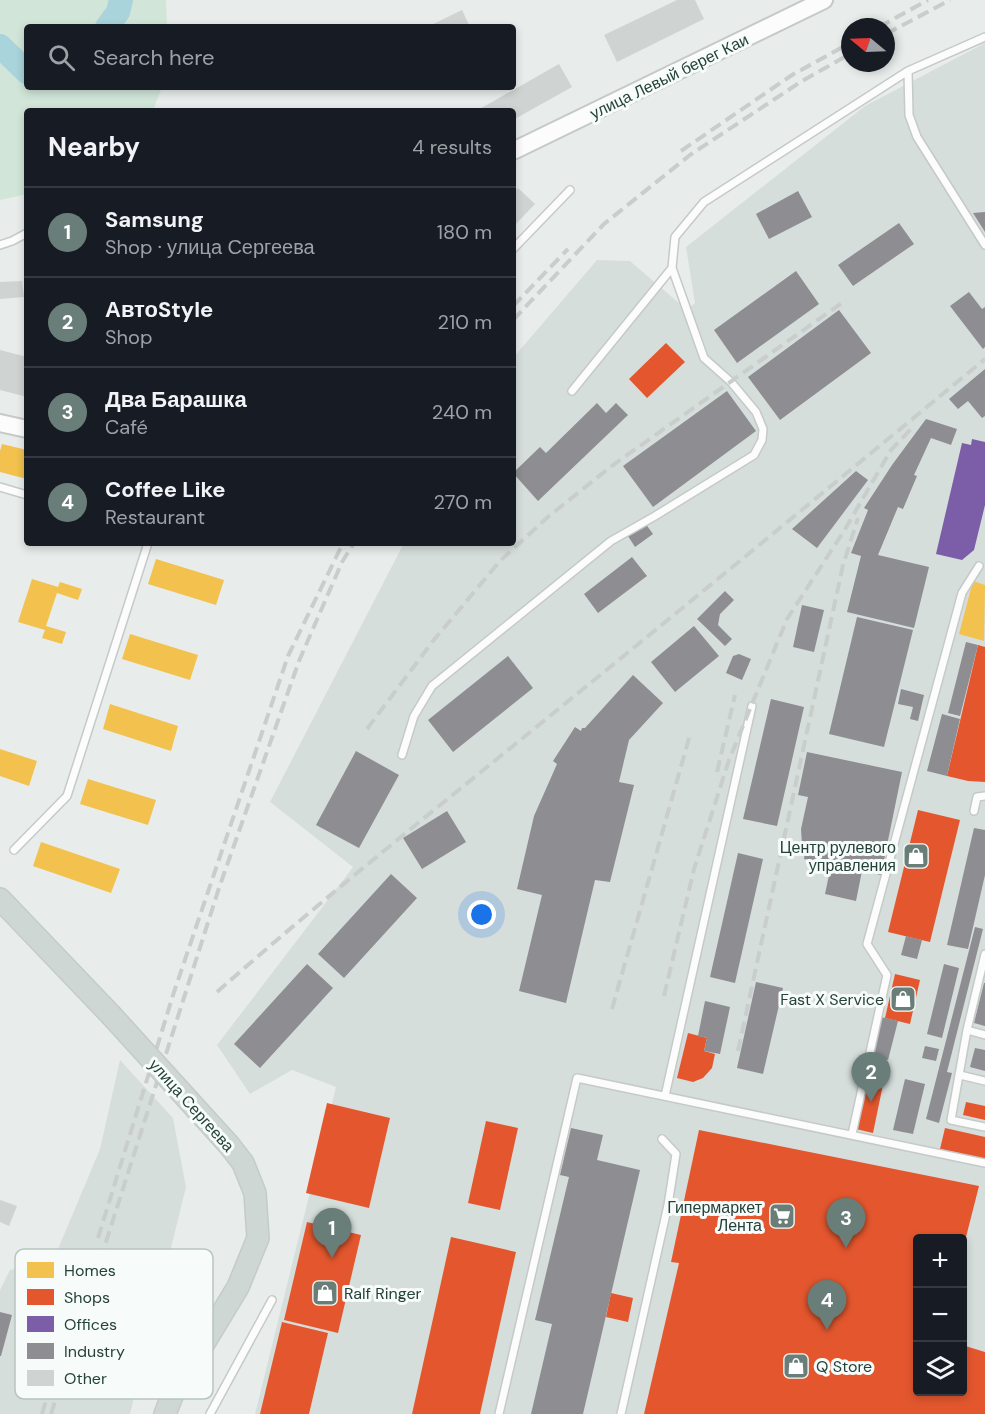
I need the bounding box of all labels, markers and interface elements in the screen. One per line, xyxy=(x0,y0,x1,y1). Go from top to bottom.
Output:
north arrow xyxy=(841,18,895,72)
search box xyxy=(24,24,516,90)
street label: улица Левый берег Каи xyxy=(587,29,752,124)
icon: search xyxy=(45,41,78,74)
text: Search here xyxy=(93,43,214,72)
text: Nearby xyxy=(48,130,140,164)
text: 4 results xyxy=(412,134,492,160)
text: Samsung xyxy=(105,205,204,234)
text: 1 xyxy=(64,219,71,245)
text: 180 m xyxy=(437,219,492,245)
text: Shop · улица Сергеева xyxy=(105,234,315,260)
text: АвтоStyle xyxy=(105,295,213,324)
text: 2 xyxy=(62,309,73,335)
text: 210 m xyxy=(437,309,492,335)
text: Shop xyxy=(105,324,152,350)
text: Два Барашка xyxy=(105,385,247,414)
text: 3 xyxy=(61,399,74,425)
text: 240 m xyxy=(432,399,492,425)
text: Café xyxy=(105,414,148,440)
text: Coffee Like xyxy=(105,475,226,504)
text: 4 xyxy=(61,489,74,515)
text: 270 m xyxy=(434,489,492,515)
text: Restaurant xyxy=(105,504,205,530)
place label: Центр рулевого управления xyxy=(780,837,896,876)
shop icon: Центр рулевого управления xyxy=(901,841,931,871)
your location xyxy=(467,900,496,929)
shop icon: Fast X Service xyxy=(888,984,918,1014)
place label: Fast X Service xyxy=(780,989,884,1010)
pin: 2 xyxy=(852,1052,890,1102)
street label: улица Сергеева xyxy=(144,1054,239,1156)
place label: Гипермаркет Лента xyxy=(667,1197,763,1236)
pin: 3 xyxy=(826,1198,866,1248)
supermarket icon: Гипермаркет Лента xyxy=(767,1201,797,1231)
pin: 1 xyxy=(312,1208,352,1258)
map controls xyxy=(913,1234,967,1396)
button: + xyxy=(913,1234,967,1288)
legend xyxy=(15,1249,213,1399)
text: Homes xyxy=(64,1260,116,1281)
shop icon: Ralf Ringer xyxy=(310,1278,340,1308)
pin: 4 xyxy=(808,1280,846,1330)
place label: Ralf Ringer xyxy=(344,1283,421,1304)
text: Shops xyxy=(64,1287,110,1308)
button: − xyxy=(913,1288,967,1342)
text: Offices xyxy=(64,1314,117,1335)
text: Industry xyxy=(64,1341,125,1362)
button: layers xyxy=(913,1342,967,1396)
shop icon: Q Store xyxy=(781,1351,811,1381)
place label: Q Store xyxy=(816,1356,872,1377)
text: Other xyxy=(64,1368,107,1389)

